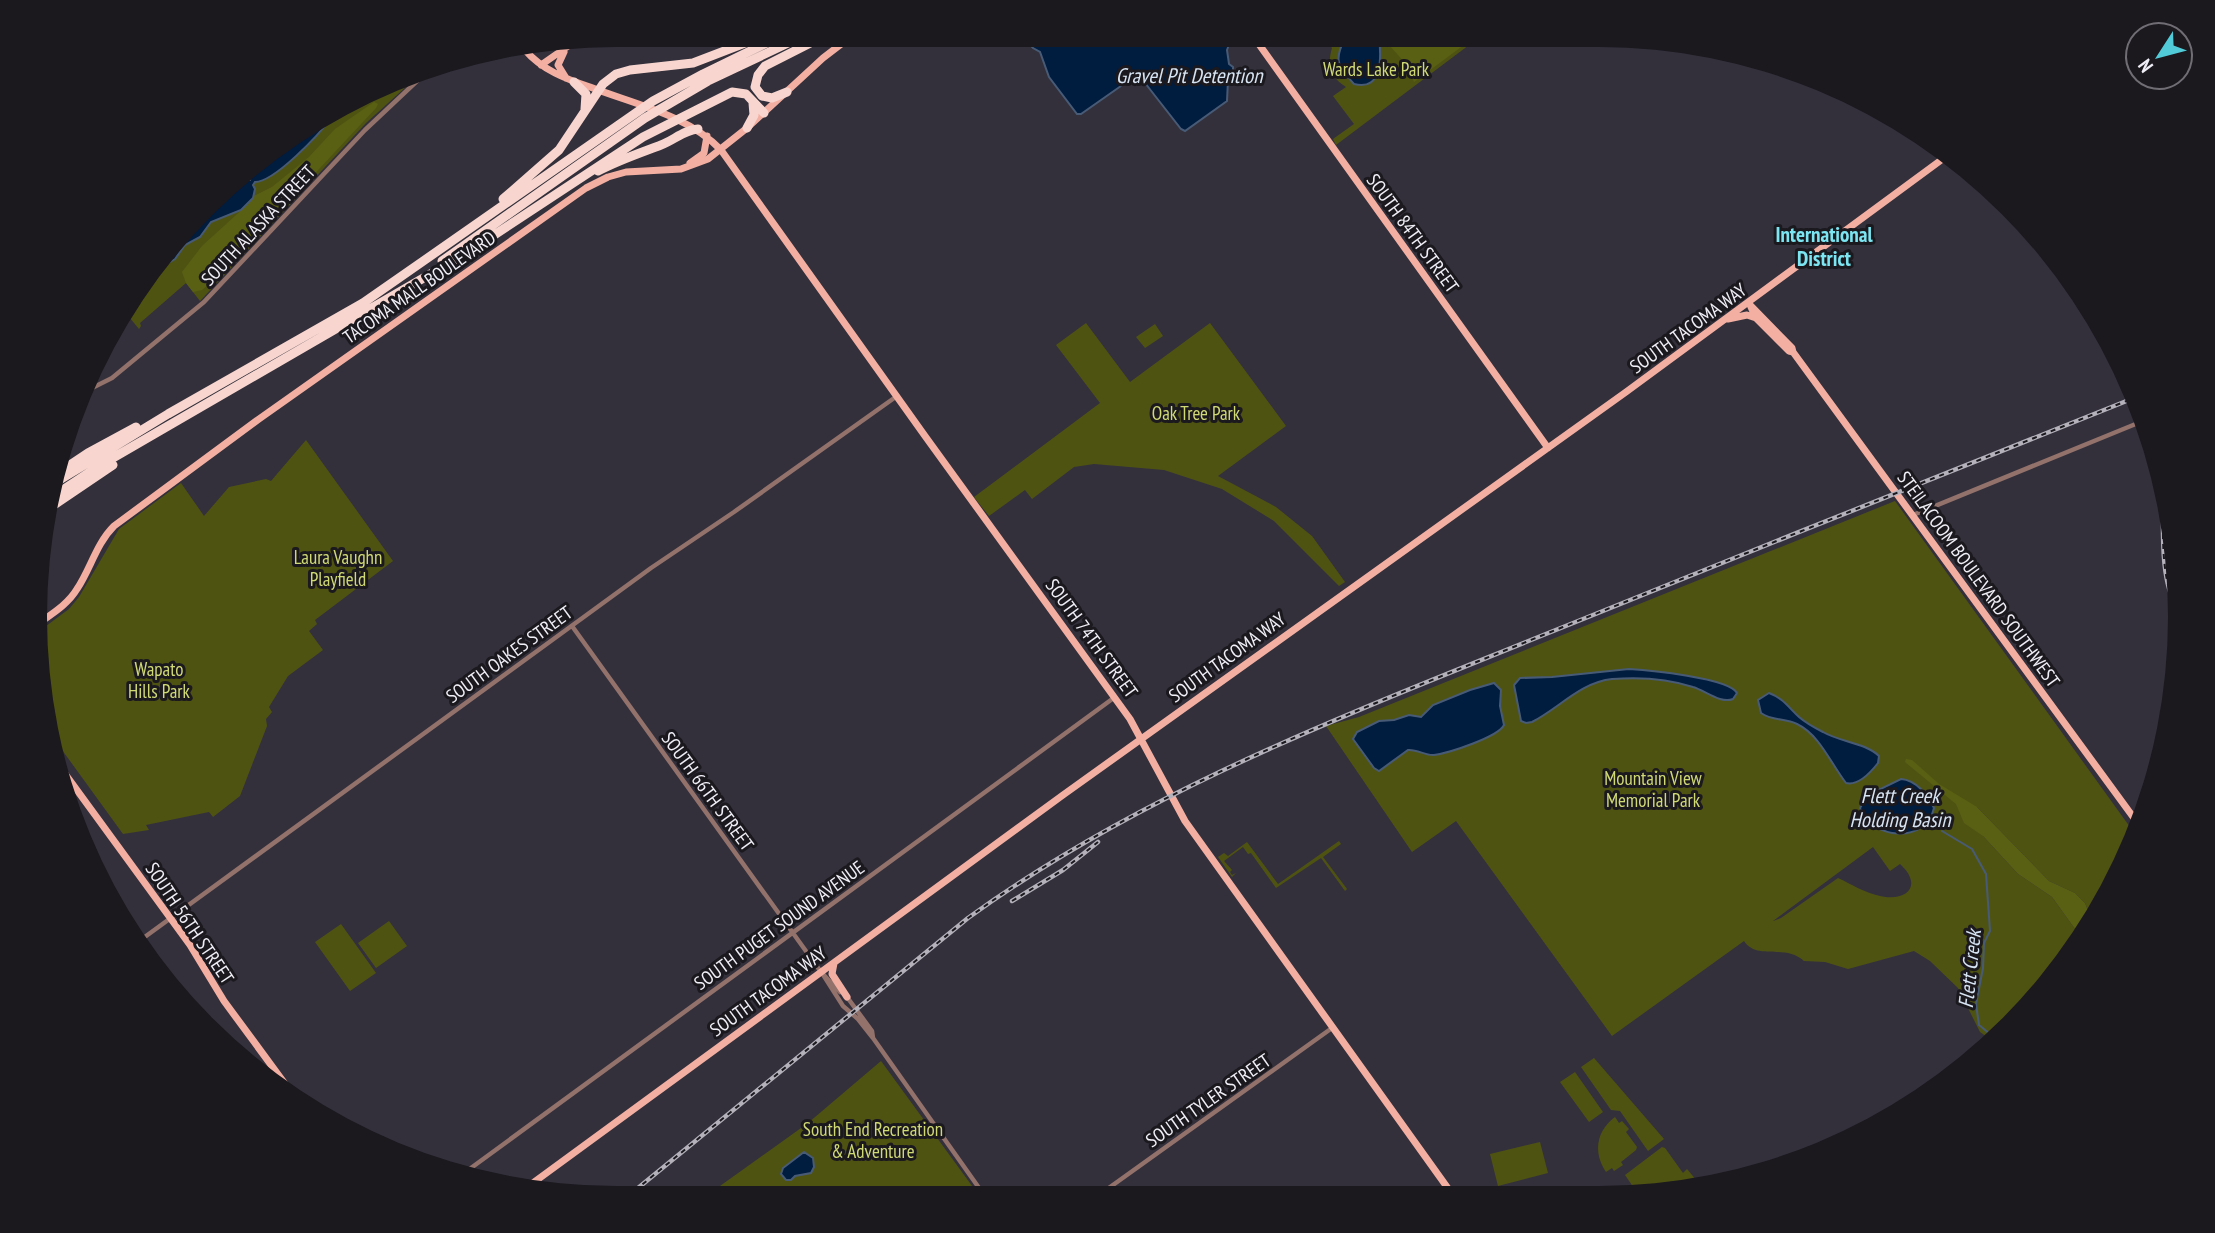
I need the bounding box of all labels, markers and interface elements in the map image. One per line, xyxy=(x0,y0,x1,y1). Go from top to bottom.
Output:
north arrow xyxy=(2124,21,2194,91)
text: N xyxy=(2133,55,2158,77)
park label: Wards Lake Park xyxy=(1323,57,1430,81)
water label: Gravel Pit Detention xyxy=(1116,62,1264,89)
street label: SOUTH ALASKA STREET xyxy=(196,159,321,290)
street label: SOUTH 84TH STREET xyxy=(1362,169,1465,298)
district label: International District xyxy=(1775,221,1873,272)
street label: TACOMA MALL BOULEVARD xyxy=(338,225,500,349)
street label: SOUTH TACOMA WAY xyxy=(1625,277,1751,378)
park label: Oak Tree Park xyxy=(1152,401,1241,425)
street label: STEILACOOM BOULEVARD SOUTHWEST xyxy=(1893,466,2066,692)
park label: Laura Vaughn Playfield xyxy=(294,545,382,591)
street label: SOUTH 74TH STREET xyxy=(1041,574,1144,703)
street label: SOUTH OAKES STREET xyxy=(441,600,577,708)
street label: SOUTH TACOMA WAY xyxy=(1164,606,1290,707)
park label: Wapato Hills Park xyxy=(128,657,191,703)
street label: SOUTH 66TH STREET xyxy=(657,727,760,856)
park label: Mountain View Memorial Park xyxy=(1604,766,1703,812)
water label: Flett Creek Holding Basin xyxy=(1850,782,1952,833)
street label: SOUTH PUGET SOUND AVENUE xyxy=(689,855,869,995)
street label: SOUTH 56TH STREET xyxy=(140,858,240,989)
water label: Flett Creek xyxy=(1952,926,1987,1009)
street label: SOUTH TACOMA WAY xyxy=(705,940,831,1041)
street label: SOUTH TYLER STREET xyxy=(1141,1048,1276,1152)
park label: South End Recreation & Adventure xyxy=(803,1117,943,1163)

